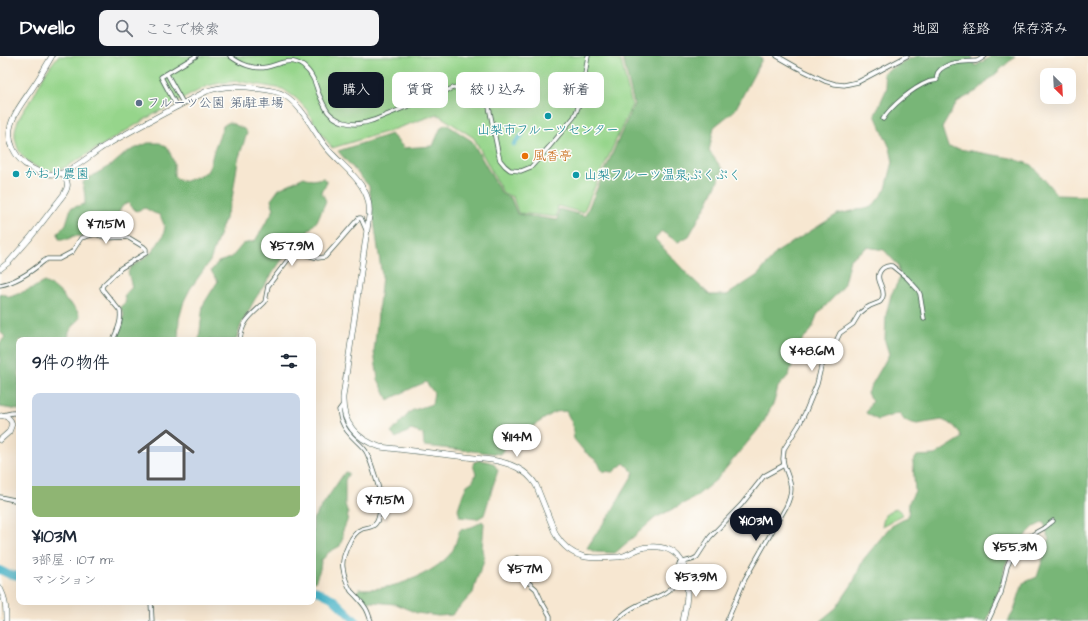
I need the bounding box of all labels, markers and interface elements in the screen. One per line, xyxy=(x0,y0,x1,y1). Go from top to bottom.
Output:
search box xyxy=(99,10,379,46)
text: Dwello xyxy=(20,15,75,42)
icon: search xyxy=(113,17,135,39)
text: ここで検索 xyxy=(145,19,220,40)
text: 地図 xyxy=(912,19,940,39)
text: 経路 xyxy=(962,19,990,39)
text: 保存済み xyxy=(1012,19,1068,39)
north arrow xyxy=(1040,68,1076,104)
map controls xyxy=(1040,68,1076,104)
chip: 購入 xyxy=(328,72,384,108)
chip: 賃貸 xyxy=(392,72,448,108)
chip: 絞り込み xyxy=(456,72,540,108)
chip: 新着 xyxy=(548,72,604,108)
place label: フルーツ公園 第1駐車場 xyxy=(147,94,284,112)
marker: フルーツ公園 第1駐車場 xyxy=(134,98,144,108)
marker: 山梨市フルーツセンター xyxy=(543,111,553,121)
place label: 山梨市フルーツセンター xyxy=(477,121,619,139)
place label: 風香亭 xyxy=(533,147,572,165)
marker: 風香亭 xyxy=(520,151,530,161)
place label: かおり農園 xyxy=(24,165,89,183)
place label: 山梨フルーツ温泉;ぷくぷく xyxy=(584,166,741,184)
marker: かおり農園 xyxy=(11,169,21,179)
marker: 山梨フルーツ温泉;ぷくぷく xyxy=(571,170,581,180)
pin: ¥71.5M xyxy=(73,211,139,245)
text: ¥71.5M xyxy=(87,215,125,233)
pin: ¥57.9M xyxy=(259,233,325,267)
text: ¥57.9M xyxy=(270,237,314,255)
pin: ¥48.6M xyxy=(779,338,845,372)
text: ¥48.6M xyxy=(790,342,834,360)
icon: filters xyxy=(278,350,300,372)
text: 9件の物件 xyxy=(32,351,110,375)
icon: home xyxy=(130,419,202,491)
pin: ¥114M xyxy=(489,424,545,458)
text: ¥114M xyxy=(502,428,532,446)
pin: ¥71.5M xyxy=(352,487,418,521)
text: ¥71.5M xyxy=(366,491,404,509)
pin: ¥103M xyxy=(728,508,784,542)
text: ¥103M xyxy=(739,512,773,530)
text: ¥103M xyxy=(32,525,77,549)
pin: ¥55.3M xyxy=(982,534,1048,568)
text: ¥55.3M xyxy=(993,538,1037,556)
text: 3部屋 · 107 m² xyxy=(32,551,115,569)
pin: ¥57M xyxy=(501,556,549,590)
text: ¥57M xyxy=(508,560,542,578)
pin: ¥53.9M xyxy=(663,564,729,598)
text: ¥53.9M xyxy=(675,568,717,586)
text: マンション xyxy=(32,571,96,589)

